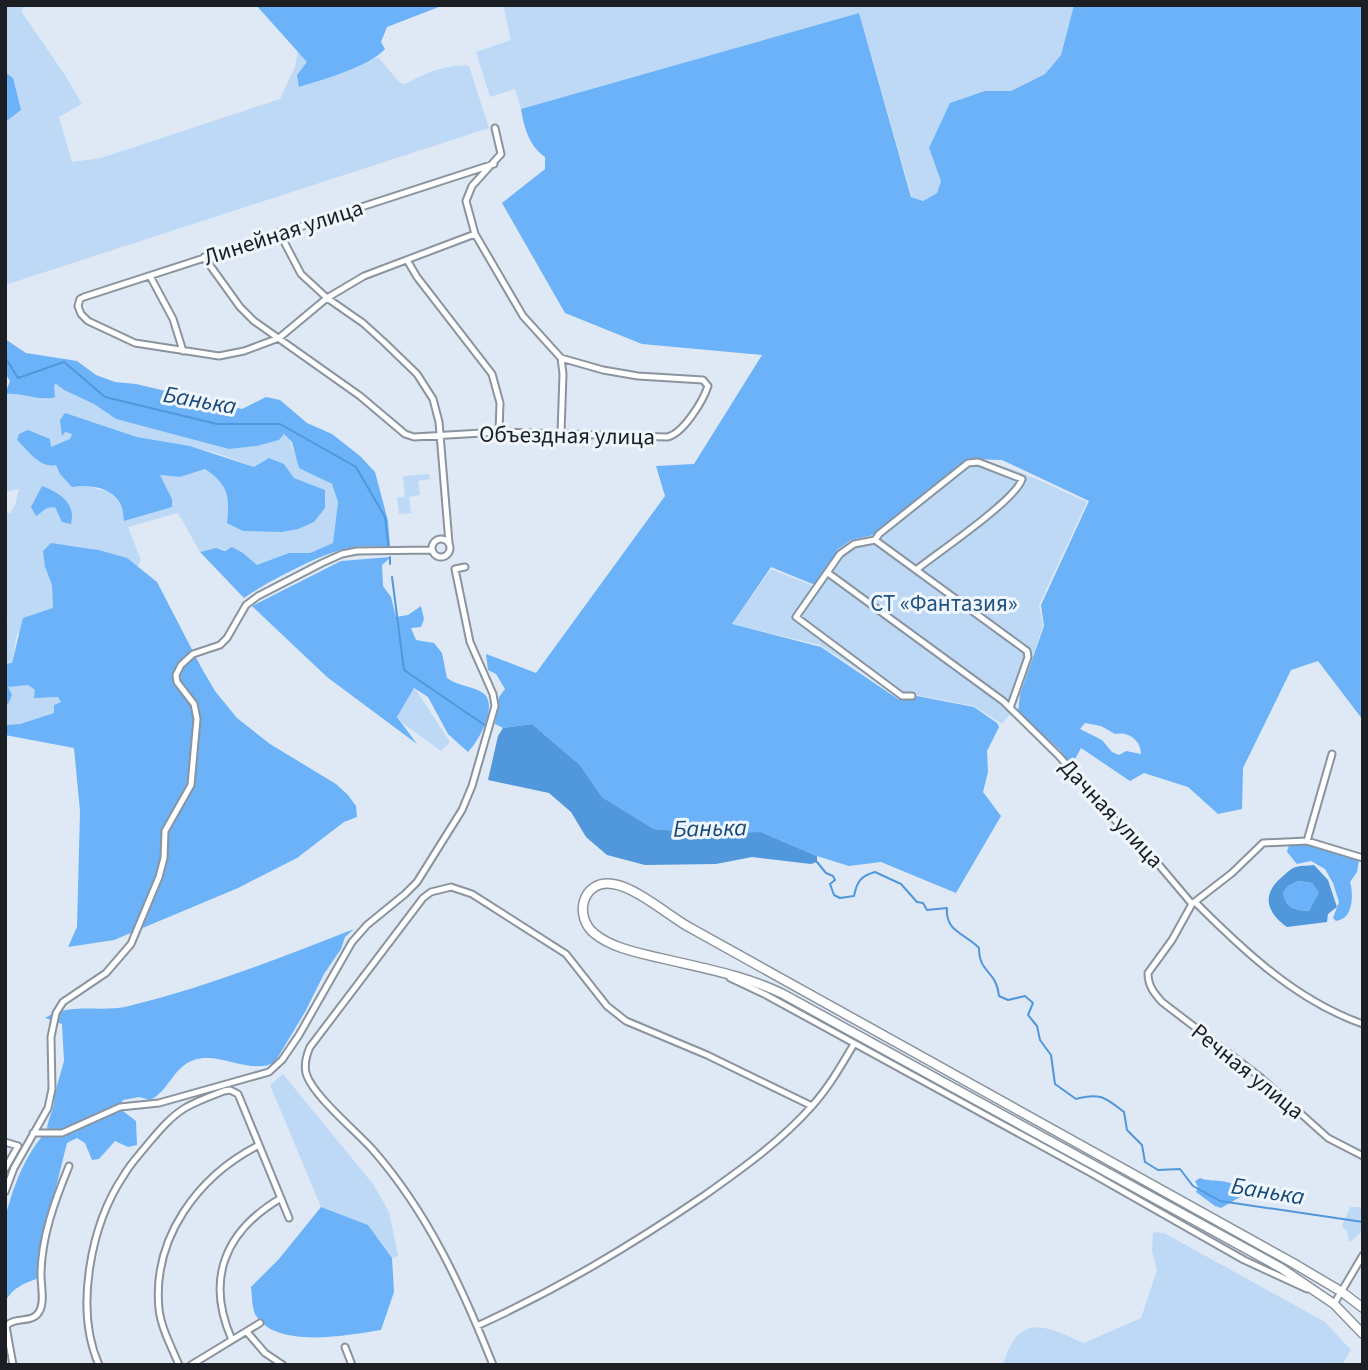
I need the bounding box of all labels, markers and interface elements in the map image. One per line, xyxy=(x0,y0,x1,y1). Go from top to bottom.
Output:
street label: Линейная улица xyxy=(199,191,367,274)
water label: Банька xyxy=(160,377,240,424)
street label: Объездная улица xyxy=(479,417,655,454)
park label: СТ «Фантазия» xyxy=(870,587,1018,620)
street label: Дачная улица xyxy=(1052,751,1171,876)
water label: Банька xyxy=(673,810,747,847)
street label: Речная улица xyxy=(1184,1015,1311,1127)
water label: Банька xyxy=(1229,1168,1307,1215)

